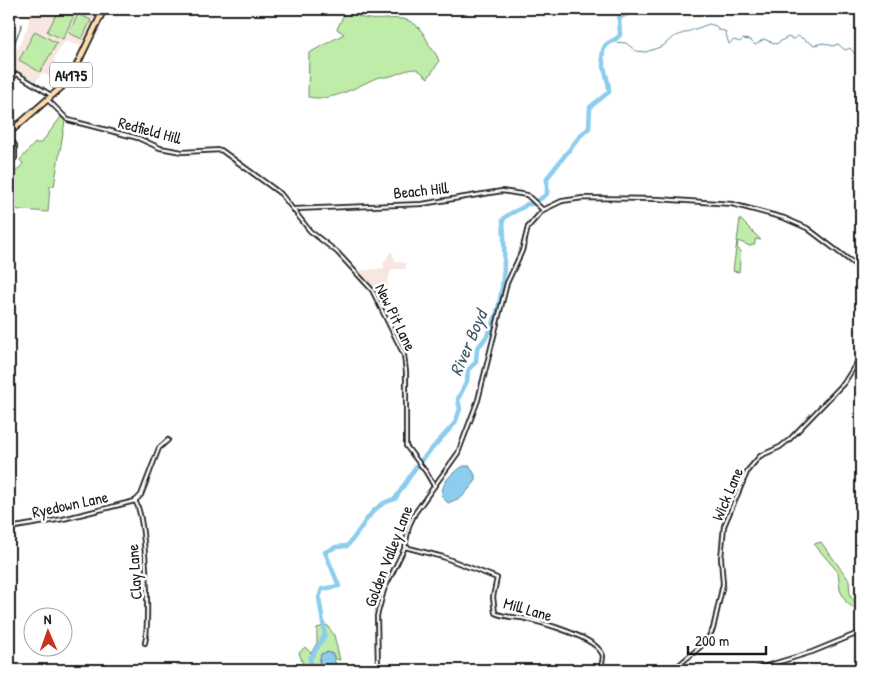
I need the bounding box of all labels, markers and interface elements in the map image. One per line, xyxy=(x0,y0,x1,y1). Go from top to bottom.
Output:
road number: A4175 xyxy=(50,62,92,88)
street label: Redfield Hill xyxy=(116,111,184,149)
street label: Beach Hill xyxy=(392,176,450,204)
street label: New Pit Lane xyxy=(370,280,422,355)
water label: River Boyd xyxy=(443,304,494,379)
street label: Wick Lane xyxy=(706,463,748,524)
street label: Ryedown Lane xyxy=(30,485,111,523)
street label: Golden Valley Lane xyxy=(359,502,418,610)
street label: Clay Lane xyxy=(121,543,147,600)
street label: Mill Lane xyxy=(501,592,555,627)
north arrow xyxy=(22,606,72,656)
text: N xyxy=(43,609,52,628)
scale bar xyxy=(688,624,765,656)
text: 200 m xyxy=(695,630,729,651)

